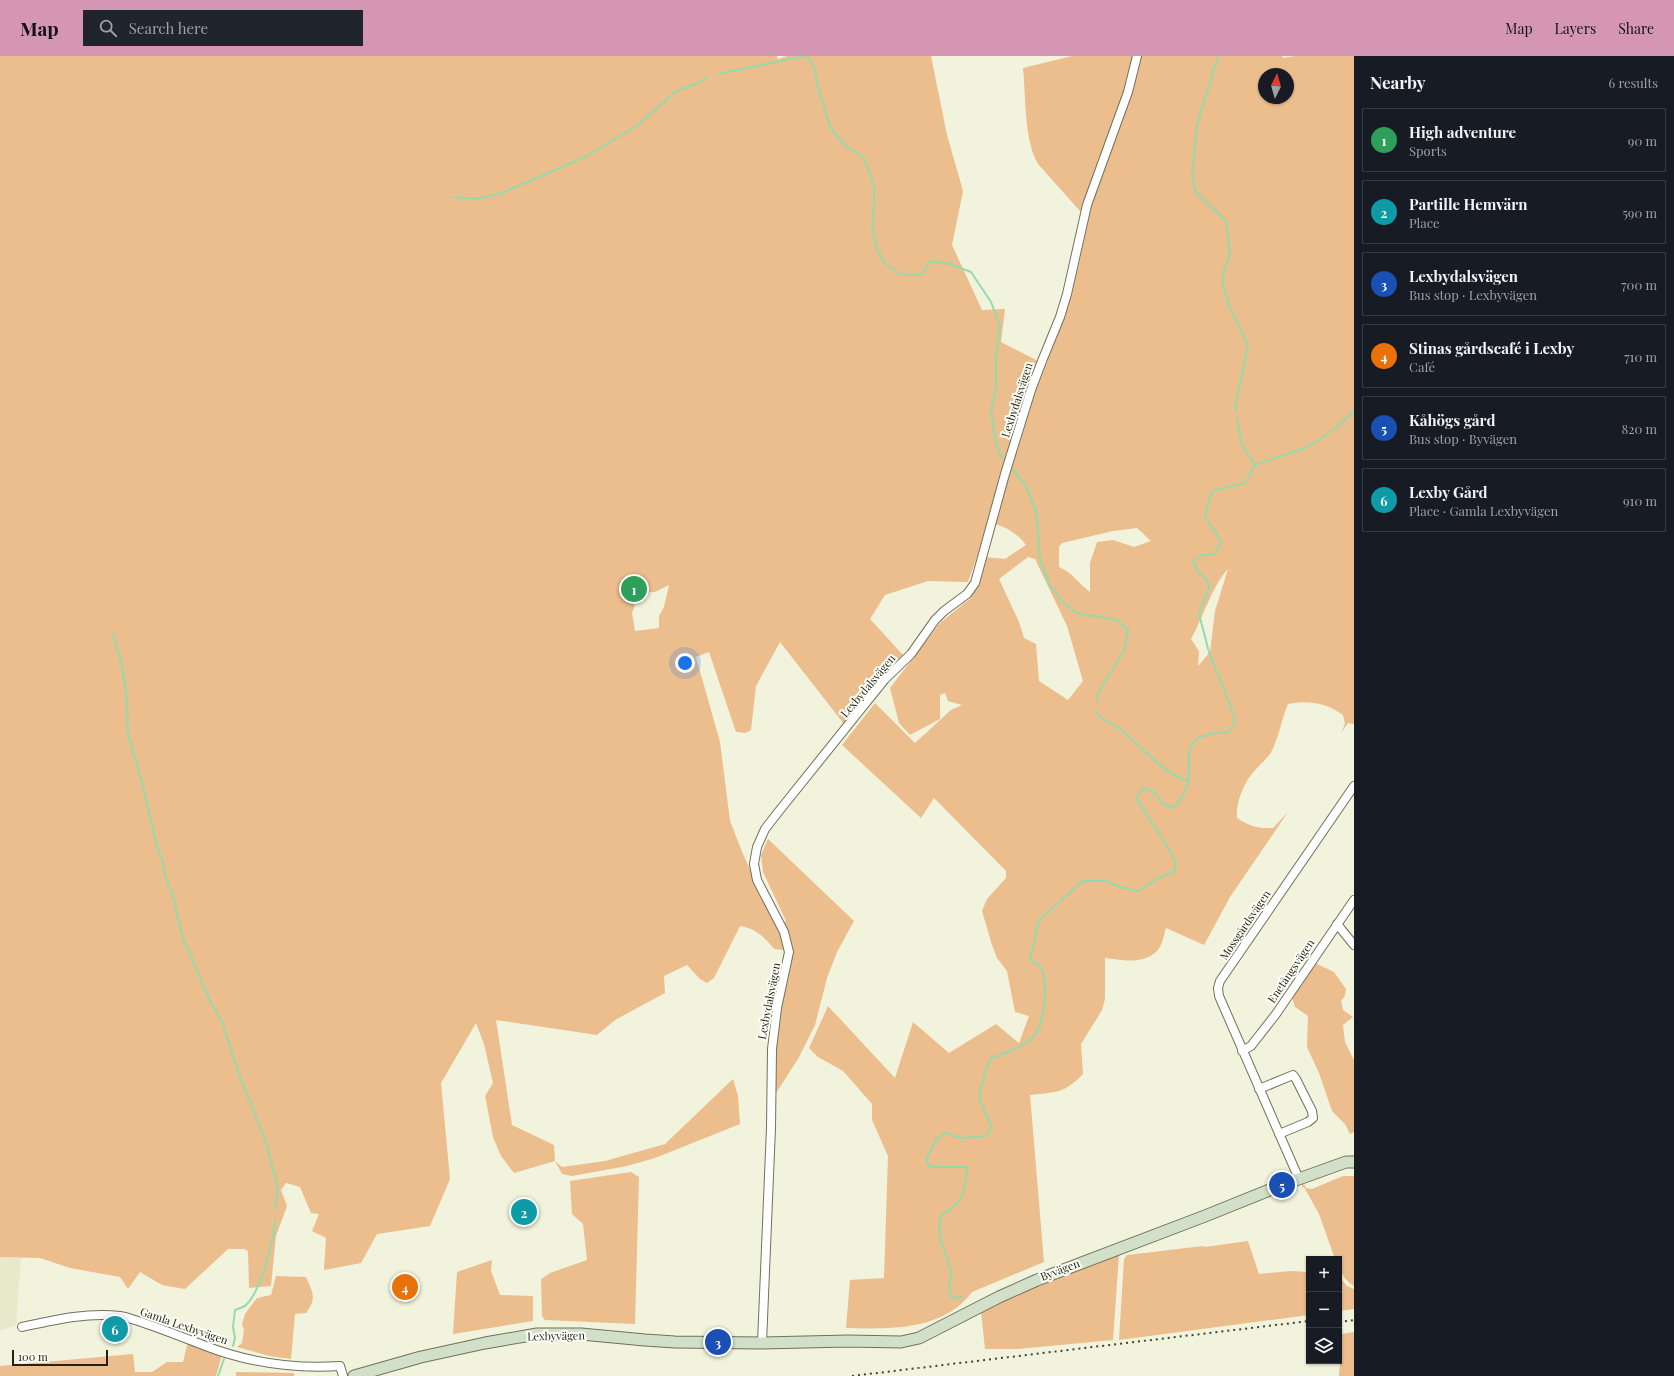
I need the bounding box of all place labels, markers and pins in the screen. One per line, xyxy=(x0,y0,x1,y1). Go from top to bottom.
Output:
pin: 1 xyxy=(621,574,647,604)
pin: 5 xyxy=(1269,1170,1295,1200)
pin: 2 xyxy=(511,1197,537,1227)
pin: 4 xyxy=(392,1272,418,1302)
pin: 6 xyxy=(102,1314,128,1344)
pin: 3 xyxy=(705,1327,731,1357)

